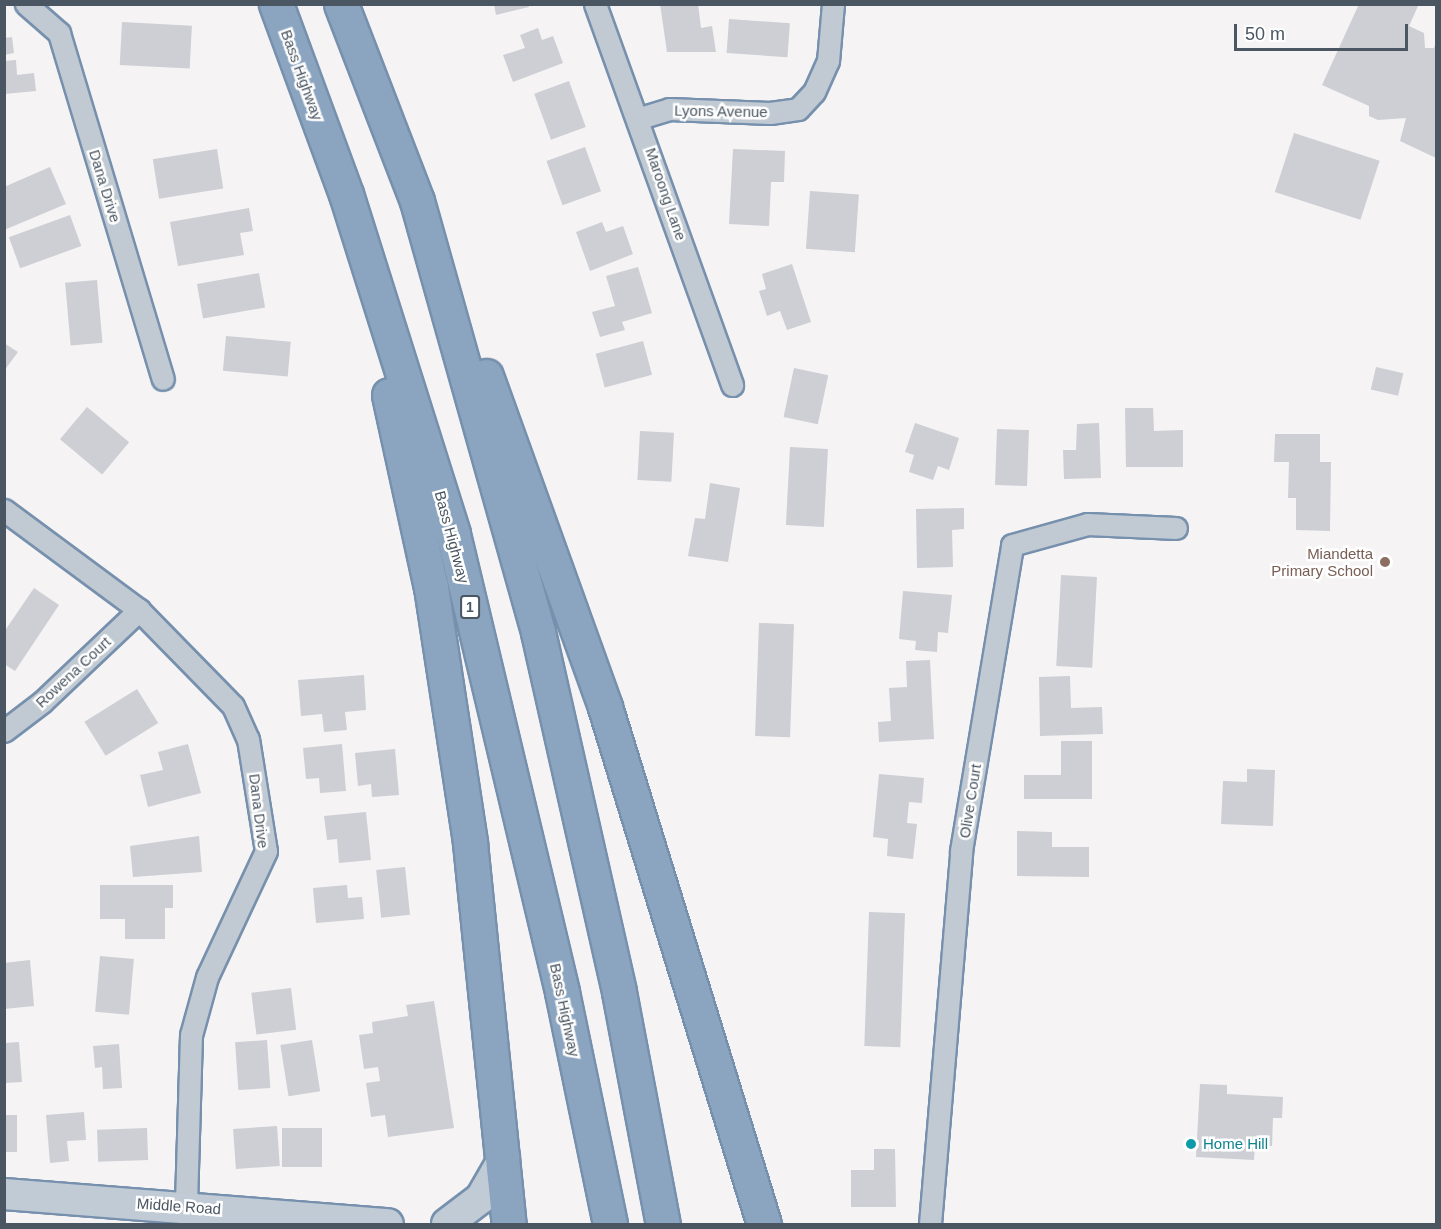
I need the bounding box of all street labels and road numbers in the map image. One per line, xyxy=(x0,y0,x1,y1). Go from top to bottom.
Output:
street label: Bass Highway xyxy=(277,27,327,123)
street label: Lyons Avenue xyxy=(674,101,768,121)
street label: Maroong Lane xyxy=(642,145,690,243)
street label: Dana Drive xyxy=(85,147,125,225)
street label: Bass Highway xyxy=(431,489,473,585)
road number: 1 xyxy=(460,596,480,618)
street label: Rowena Court xyxy=(32,633,114,711)
street label: Olive Court xyxy=(955,763,985,839)
street label: Dana Drive xyxy=(245,773,273,849)
street label: Bass Highway xyxy=(546,962,584,1058)
street label: Middle Road xyxy=(136,1194,222,1218)

